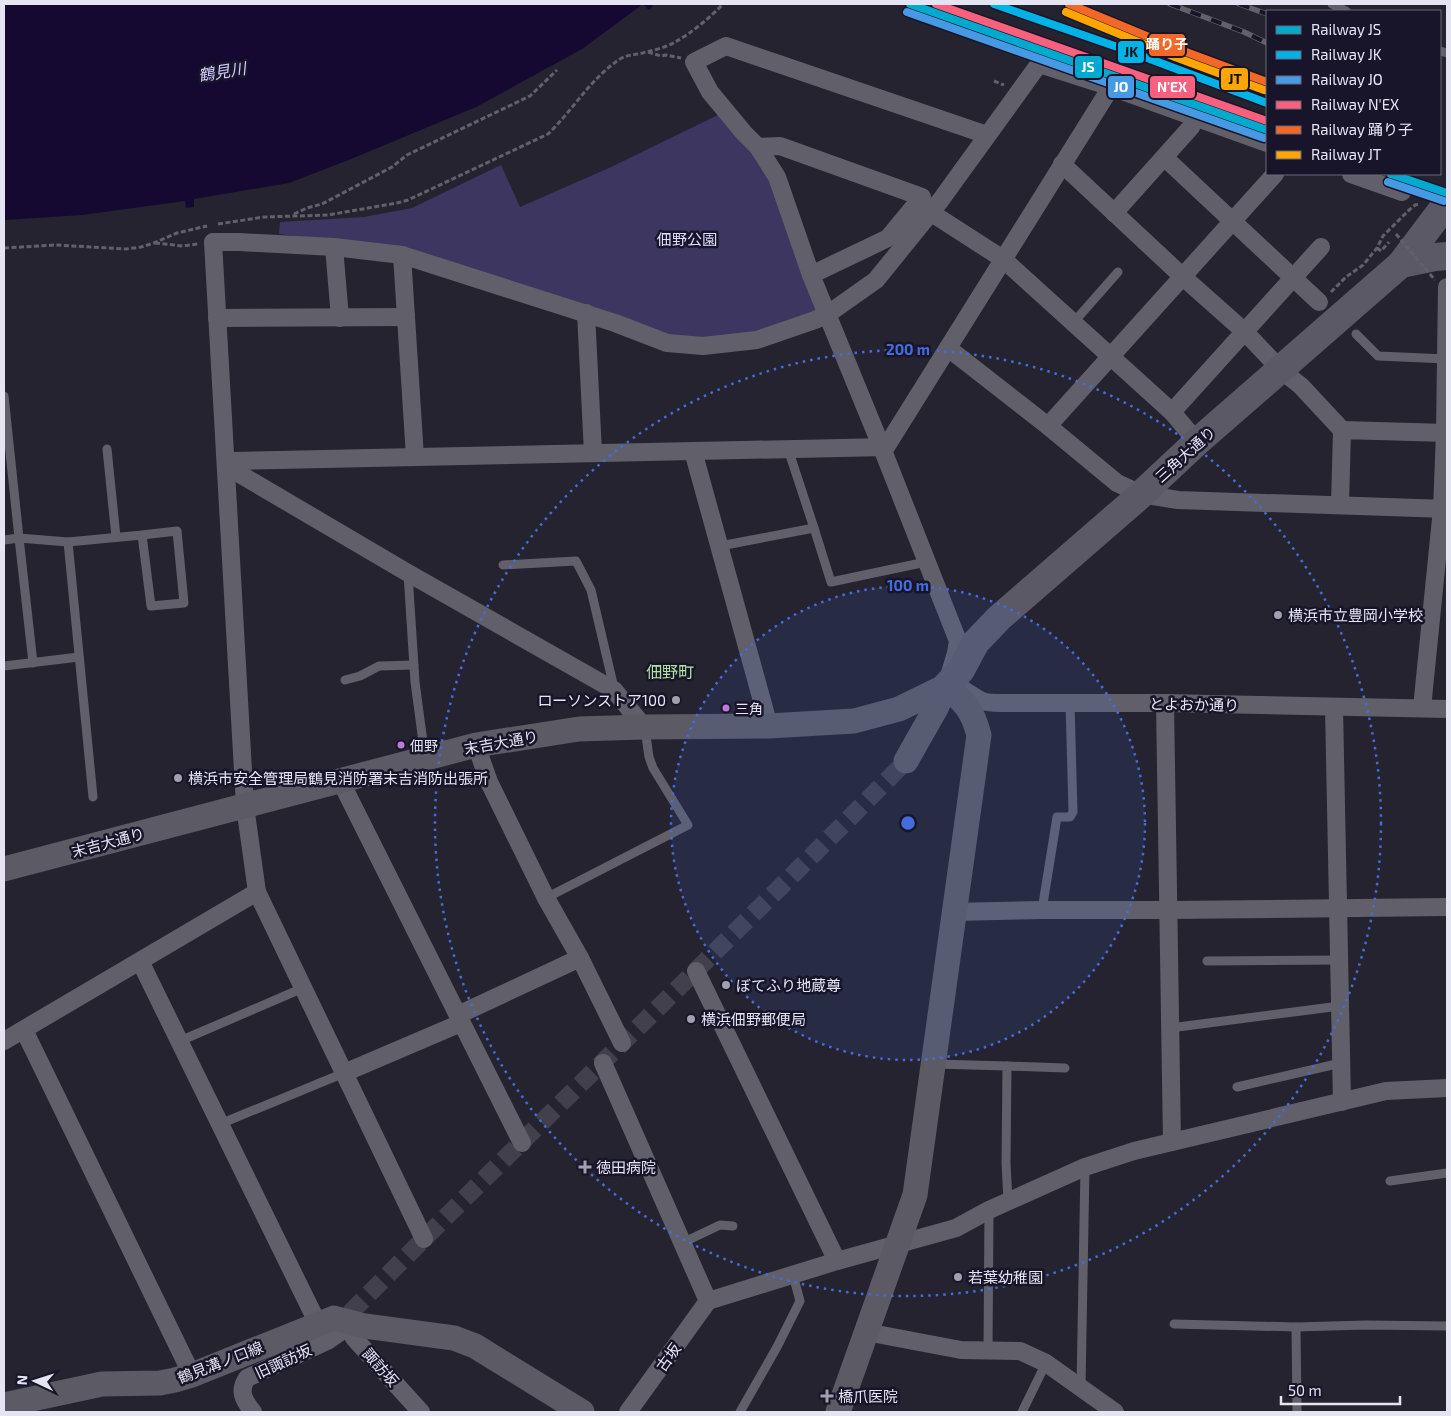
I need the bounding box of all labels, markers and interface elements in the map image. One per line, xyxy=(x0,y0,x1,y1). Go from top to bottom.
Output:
legend xyxy=(1266,10,1441,175)
text: Railway JS xyxy=(1311,20,1381,38)
line badge: 踊り子 xyxy=(1148,33,1186,57)
text: 踊り子 xyxy=(1146,35,1188,52)
line badge: JK xyxy=(1117,40,1145,64)
text: JK xyxy=(1124,43,1138,60)
text: Railway JK xyxy=(1311,45,1382,63)
line badge: JS xyxy=(1074,55,1103,79)
water label: 鶴見川 xyxy=(197,58,249,84)
text: JS xyxy=(1081,58,1095,75)
line badge: JT xyxy=(1220,67,1249,91)
text: JT xyxy=(1228,70,1242,87)
text: Railway JO xyxy=(1311,70,1383,88)
line badge: JO xyxy=(1107,75,1135,99)
line badge: N'EX xyxy=(1149,75,1196,99)
text: JO xyxy=(1114,78,1128,95)
text: N'EX xyxy=(1157,78,1187,95)
text: Railway N'EX xyxy=(1311,95,1399,113)
text: Railway 踊り子 xyxy=(1311,120,1413,138)
text: Railway JT xyxy=(1311,145,1382,163)
park label: 佃野公園 xyxy=(657,230,717,248)
text: 200 m xyxy=(886,340,930,358)
street label: 三角大通り xyxy=(1151,422,1219,486)
text: 100 m xyxy=(887,576,929,594)
place label: 横浜市立豊岡小学校 xyxy=(1288,606,1423,624)
marker: 横浜市立豊岡小学校 xyxy=(1272,609,1284,621)
district label: 佃野町 xyxy=(646,662,694,681)
place label: ローソンストア100 xyxy=(537,691,666,709)
marker: ローソンストア100 xyxy=(670,694,682,706)
street label: とよおか通り xyxy=(1149,694,1239,714)
place label: 三角 xyxy=(735,700,763,717)
marker: 三角 xyxy=(721,703,731,713)
street label: 末吉大通り xyxy=(462,727,540,757)
place label: 佃野 xyxy=(410,737,438,754)
marker: 佃野 xyxy=(396,740,406,750)
place label: 横浜市安全管理局鶴見消防署末吉消防出張所 xyxy=(188,769,488,787)
marker: 横浜市安全管理局鶴見消防署末吉消防出張所 xyxy=(172,772,184,784)
centre of rings xyxy=(899,814,917,832)
street label: 末吉大通り xyxy=(69,824,147,860)
place label: ぼてふり地蔵尊 xyxy=(736,976,841,994)
marker: ぼてふり地蔵尊 xyxy=(720,979,732,991)
place label: 横浜佃野郵便局 xyxy=(701,1010,806,1028)
marker: 横浜佃野郵便局 xyxy=(685,1013,697,1025)
place label: 徳田病院 xyxy=(596,1158,656,1176)
marker: 徳田病院 xyxy=(578,1160,592,1174)
place label: 若葉幼稚園 xyxy=(968,1268,1043,1286)
marker: 若葉幼稚園 xyxy=(952,1271,964,1283)
street label: 鶴見溝ノ口線 xyxy=(175,1337,265,1387)
street label: 旧諏訪坂 xyxy=(252,1340,314,1382)
street label: 古坂 xyxy=(652,1340,684,1374)
street label: 諏訪坂 xyxy=(359,1344,403,1390)
north arrow xyxy=(10,1356,60,1406)
text: N xyxy=(13,1374,30,1386)
scale bar xyxy=(1281,1374,1400,1406)
text: 50 m xyxy=(1288,1381,1322,1399)
place label: 橋爪医院 xyxy=(838,1387,898,1405)
marker: 橋爪医院 xyxy=(820,1389,834,1403)

